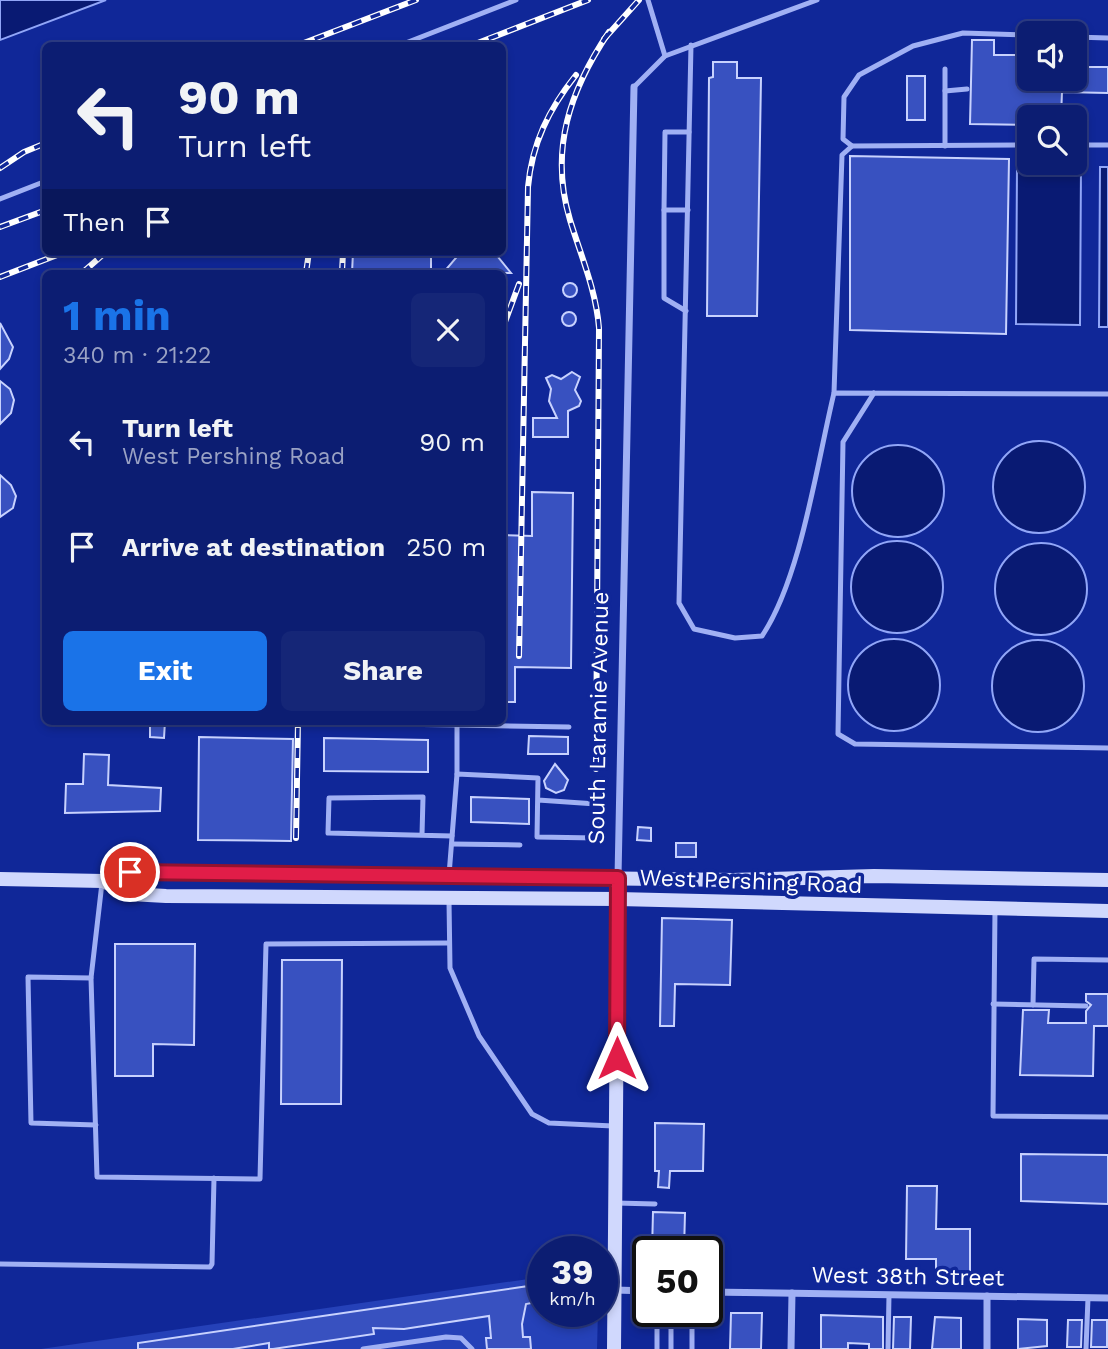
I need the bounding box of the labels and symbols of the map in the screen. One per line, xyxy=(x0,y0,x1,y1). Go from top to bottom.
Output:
street label: South Laramie Avenue xyxy=(583,591,614,845)
pin xyxy=(100,842,160,902)
street label: West Pershing Road xyxy=(639,864,863,899)
position arrow xyxy=(580,1021,654,1095)
speed limit sign: 50 xyxy=(632,1236,723,1327)
street label: West 38th Street xyxy=(811,1261,1005,1292)

